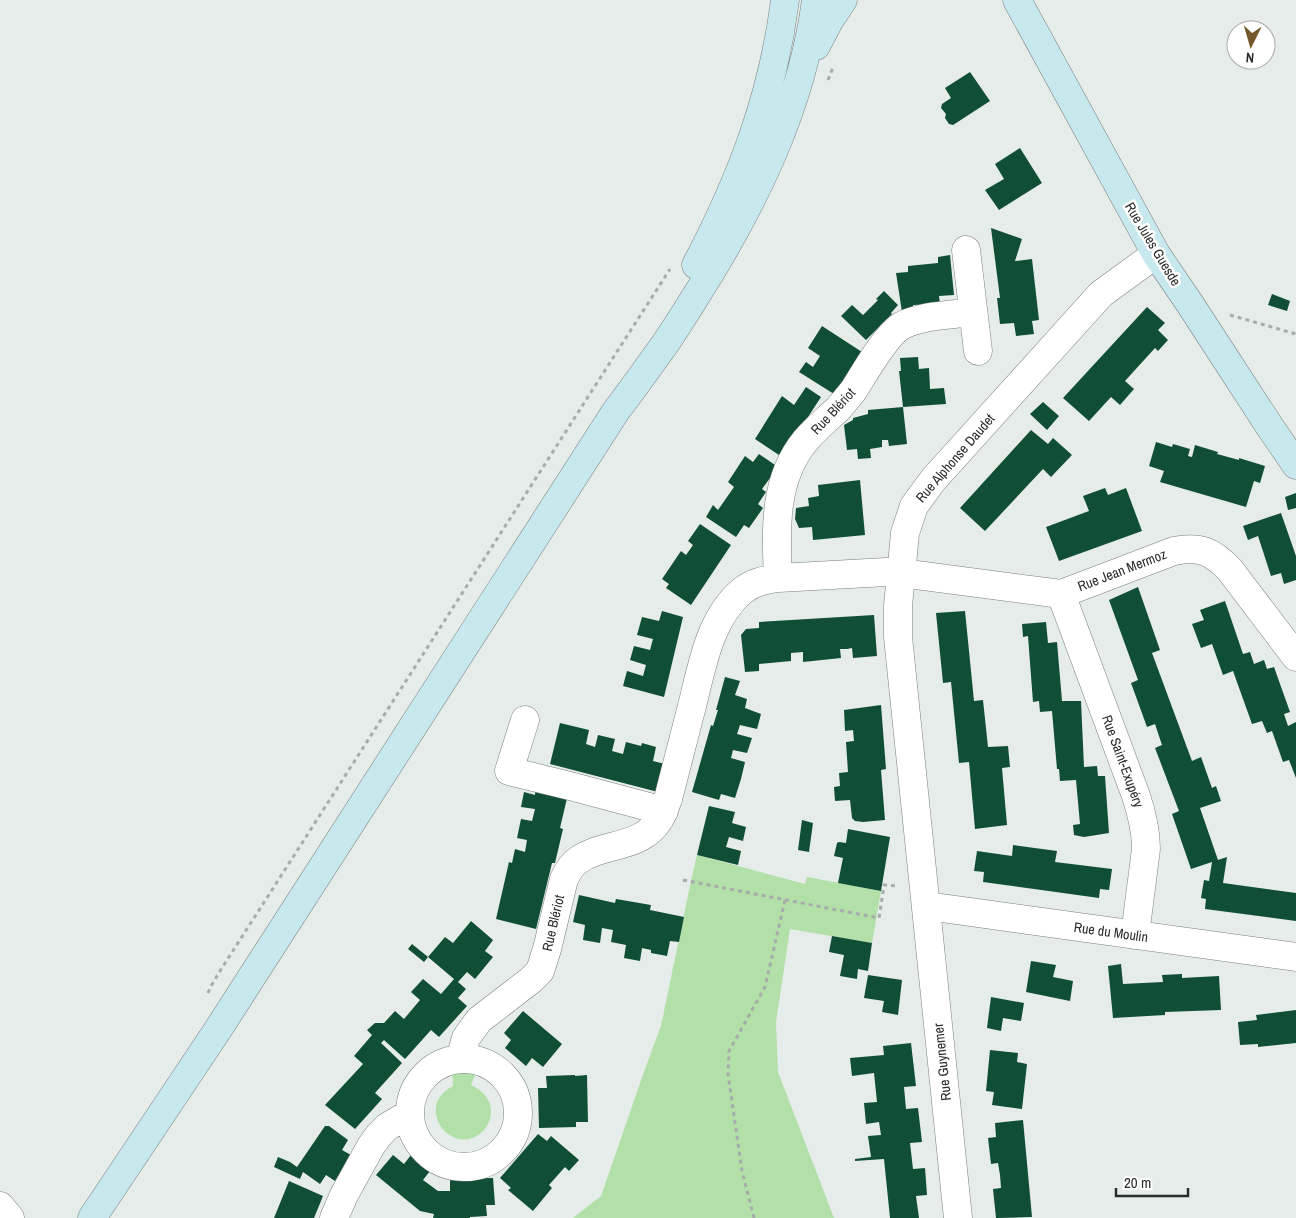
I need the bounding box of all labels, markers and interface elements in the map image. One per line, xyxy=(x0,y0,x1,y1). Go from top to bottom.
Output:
north arrow xyxy=(1226,20,1276,70)
text: N xyxy=(1245,49,1255,67)
street label: Rue Jules Guesde xyxy=(1121,199,1185,289)
street label: Rue Blériot xyxy=(807,384,859,438)
street label: Rue Alphonse Daudet xyxy=(912,410,998,506)
street label: Rue Jean Mermoz xyxy=(1075,545,1169,595)
street label: Rue Saint-Exupéry xyxy=(1098,712,1148,810)
street label: Rue Blériot xyxy=(538,893,568,953)
street label: Rue du Moulin xyxy=(1073,918,1149,946)
street label: Rue Guynemer xyxy=(929,1022,955,1102)
scale bar xyxy=(1116,1166,1188,1198)
text: 20 m xyxy=(1124,1172,1151,1193)

